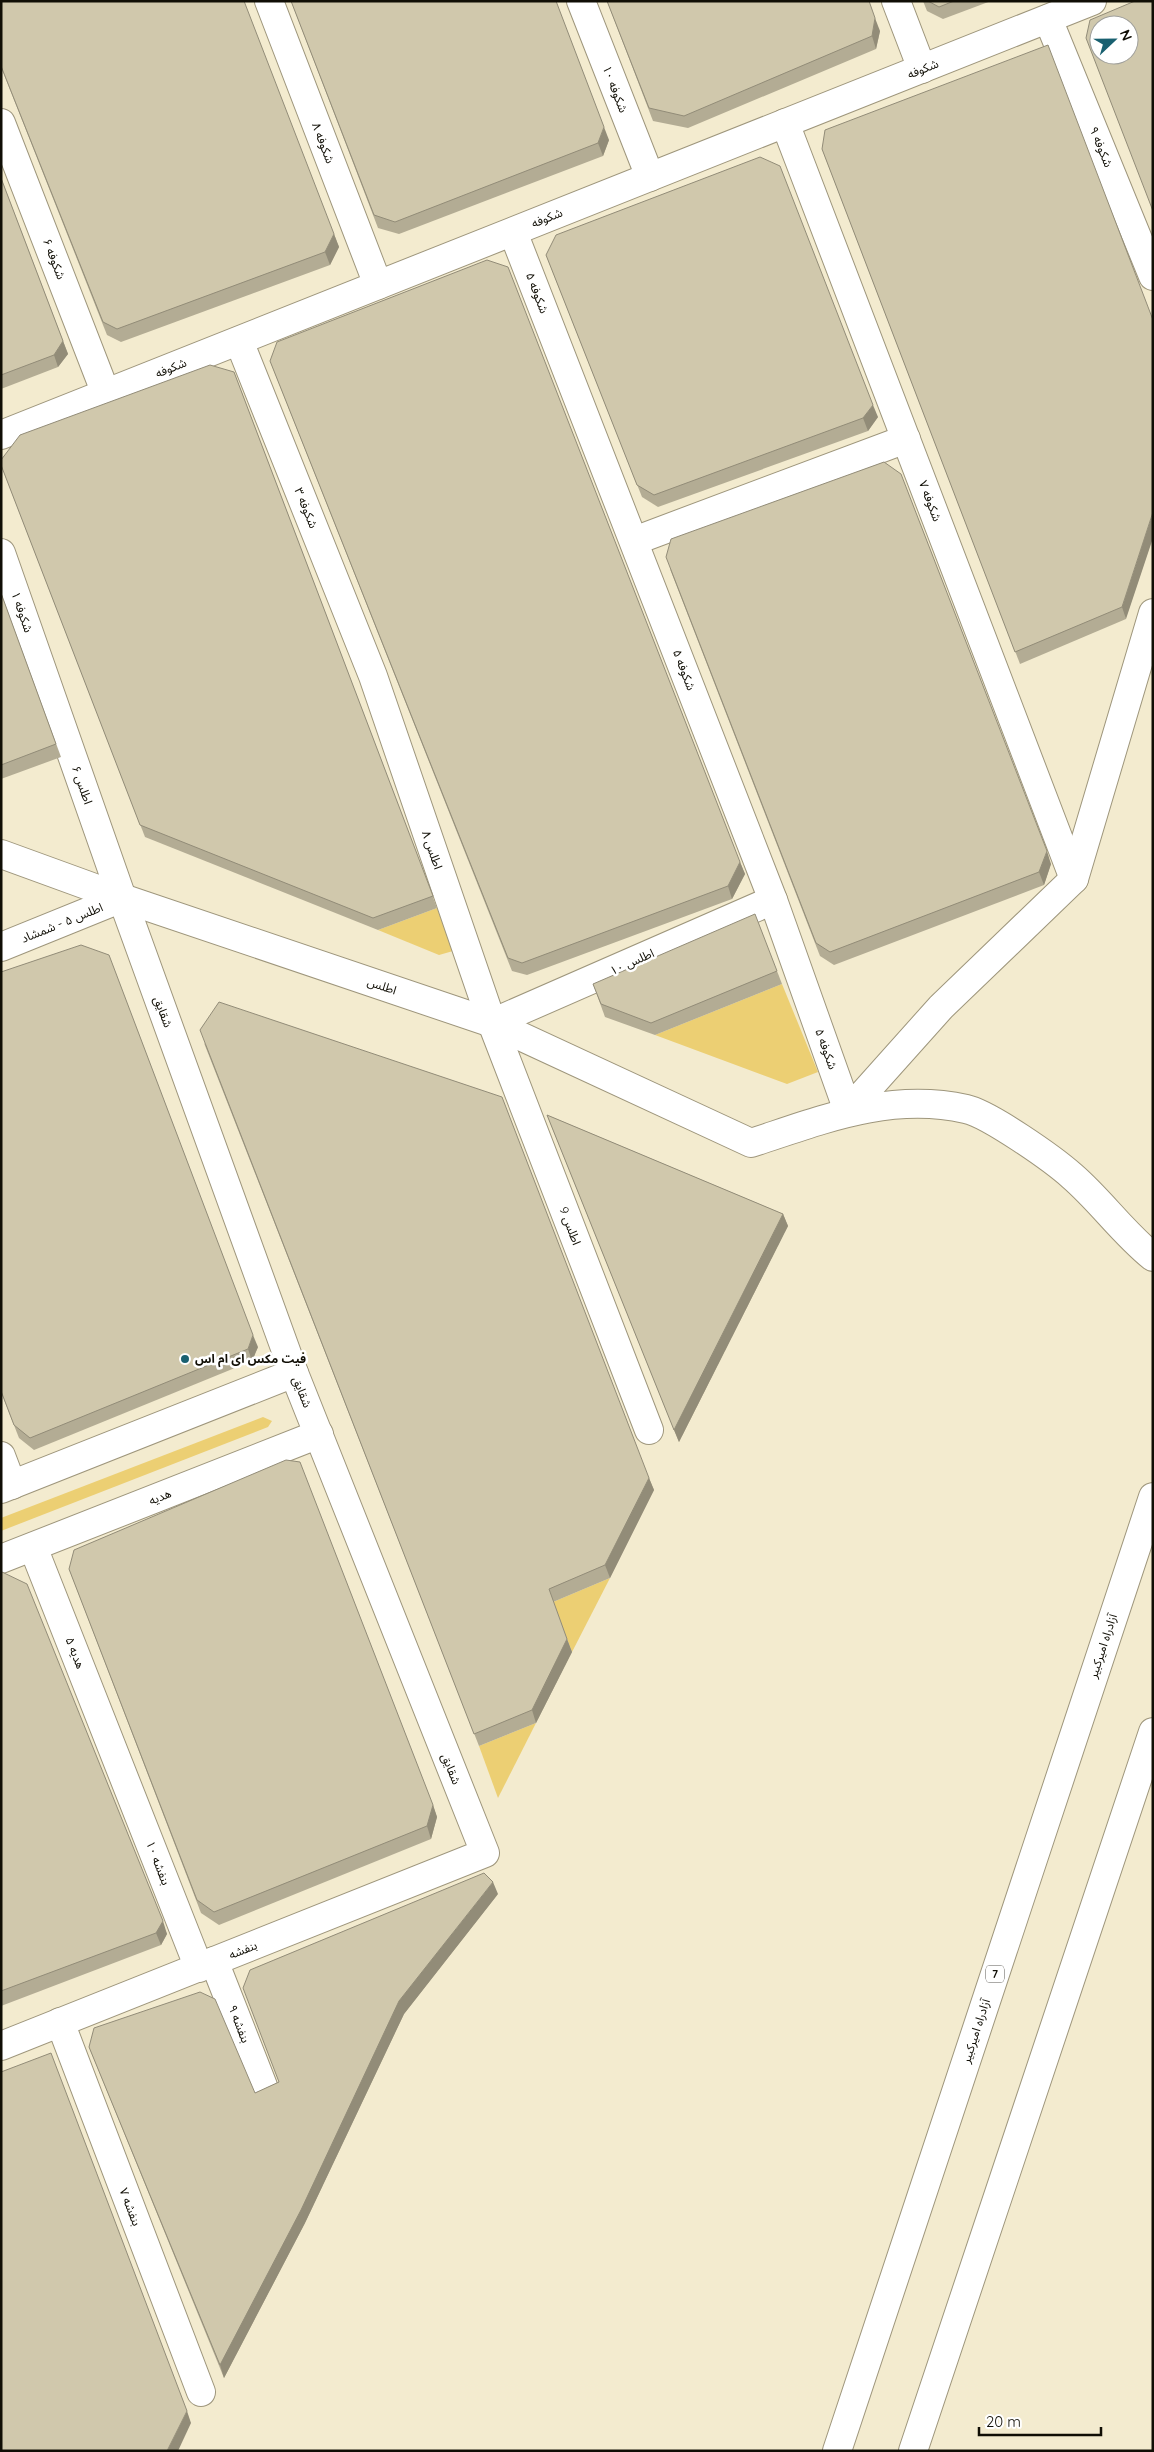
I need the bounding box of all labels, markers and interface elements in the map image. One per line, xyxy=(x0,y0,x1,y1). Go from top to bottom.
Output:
north arrow xyxy=(1089,15,1139,65)
text: N xyxy=(1116,27,1136,43)
street label: شکوفه xyxy=(905,56,941,82)
street label: شکوفه ۱۰ xyxy=(600,63,631,115)
street label: شکوفه ۸ xyxy=(309,120,338,165)
street label: شکوفه ۹ xyxy=(1087,124,1116,169)
street label: شکوفه xyxy=(529,205,565,231)
street label: شکوفه ۶ xyxy=(40,236,69,281)
street label: شکوفه ۵ xyxy=(523,270,552,315)
street label: شکوفه xyxy=(153,355,189,381)
street label: شکوفه ۷ xyxy=(916,478,945,523)
street label: شکوفه ۳ xyxy=(292,485,321,530)
street label: شکوفه ۱ xyxy=(8,589,36,634)
street label: شکوفه ۵ xyxy=(670,647,699,692)
street label: اطلس ۶ xyxy=(69,763,96,806)
street label: اطلس ۸ xyxy=(419,828,446,871)
street label: اطلس ۵ - شمشاد xyxy=(19,899,105,946)
street label: اطلس ۱۰ xyxy=(607,945,656,978)
street label: اطلس xyxy=(366,974,399,998)
street label: شقایق xyxy=(150,994,176,1030)
street label: شکوفه ۵ xyxy=(812,1026,841,1071)
street label: اطلس 9 xyxy=(556,1205,585,1247)
place label: فیت مکس ای ام اس xyxy=(195,1351,306,1368)
marker: فیت مکس ای ام اس xyxy=(179,1353,191,1365)
street label: شقایق xyxy=(289,1374,315,1410)
street label: هدیه xyxy=(146,1485,173,1508)
street label: آزادراه امیرکبیر xyxy=(1085,1611,1120,1681)
street label: هدیه ۵ xyxy=(62,1635,89,1671)
street label: شقایق xyxy=(438,1751,464,1787)
street label: بنفشه ۱۰ xyxy=(143,1839,174,1887)
street label: بنفشه xyxy=(226,1937,259,1962)
road number: 7 xyxy=(986,1966,1004,1982)
street label: آزادراه امیرکبیر xyxy=(958,1996,993,2066)
street label: بنفشه ۹ xyxy=(225,2003,254,2045)
street label: بنفشه ۷ xyxy=(116,2186,145,2228)
scale bar xyxy=(979,2404,1102,2436)
text: 20 m xyxy=(986,2412,1021,2431)

